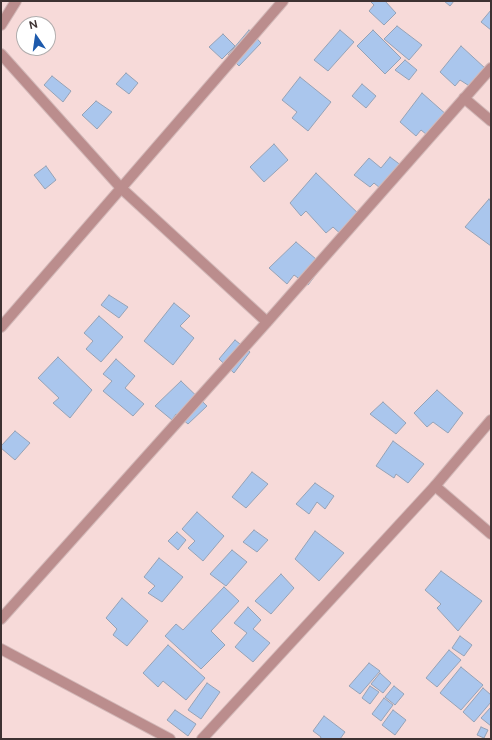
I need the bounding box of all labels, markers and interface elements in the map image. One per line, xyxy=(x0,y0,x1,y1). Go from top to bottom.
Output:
north arrow xyxy=(16,16,56,56)
text: N xyxy=(28,18,39,32)

